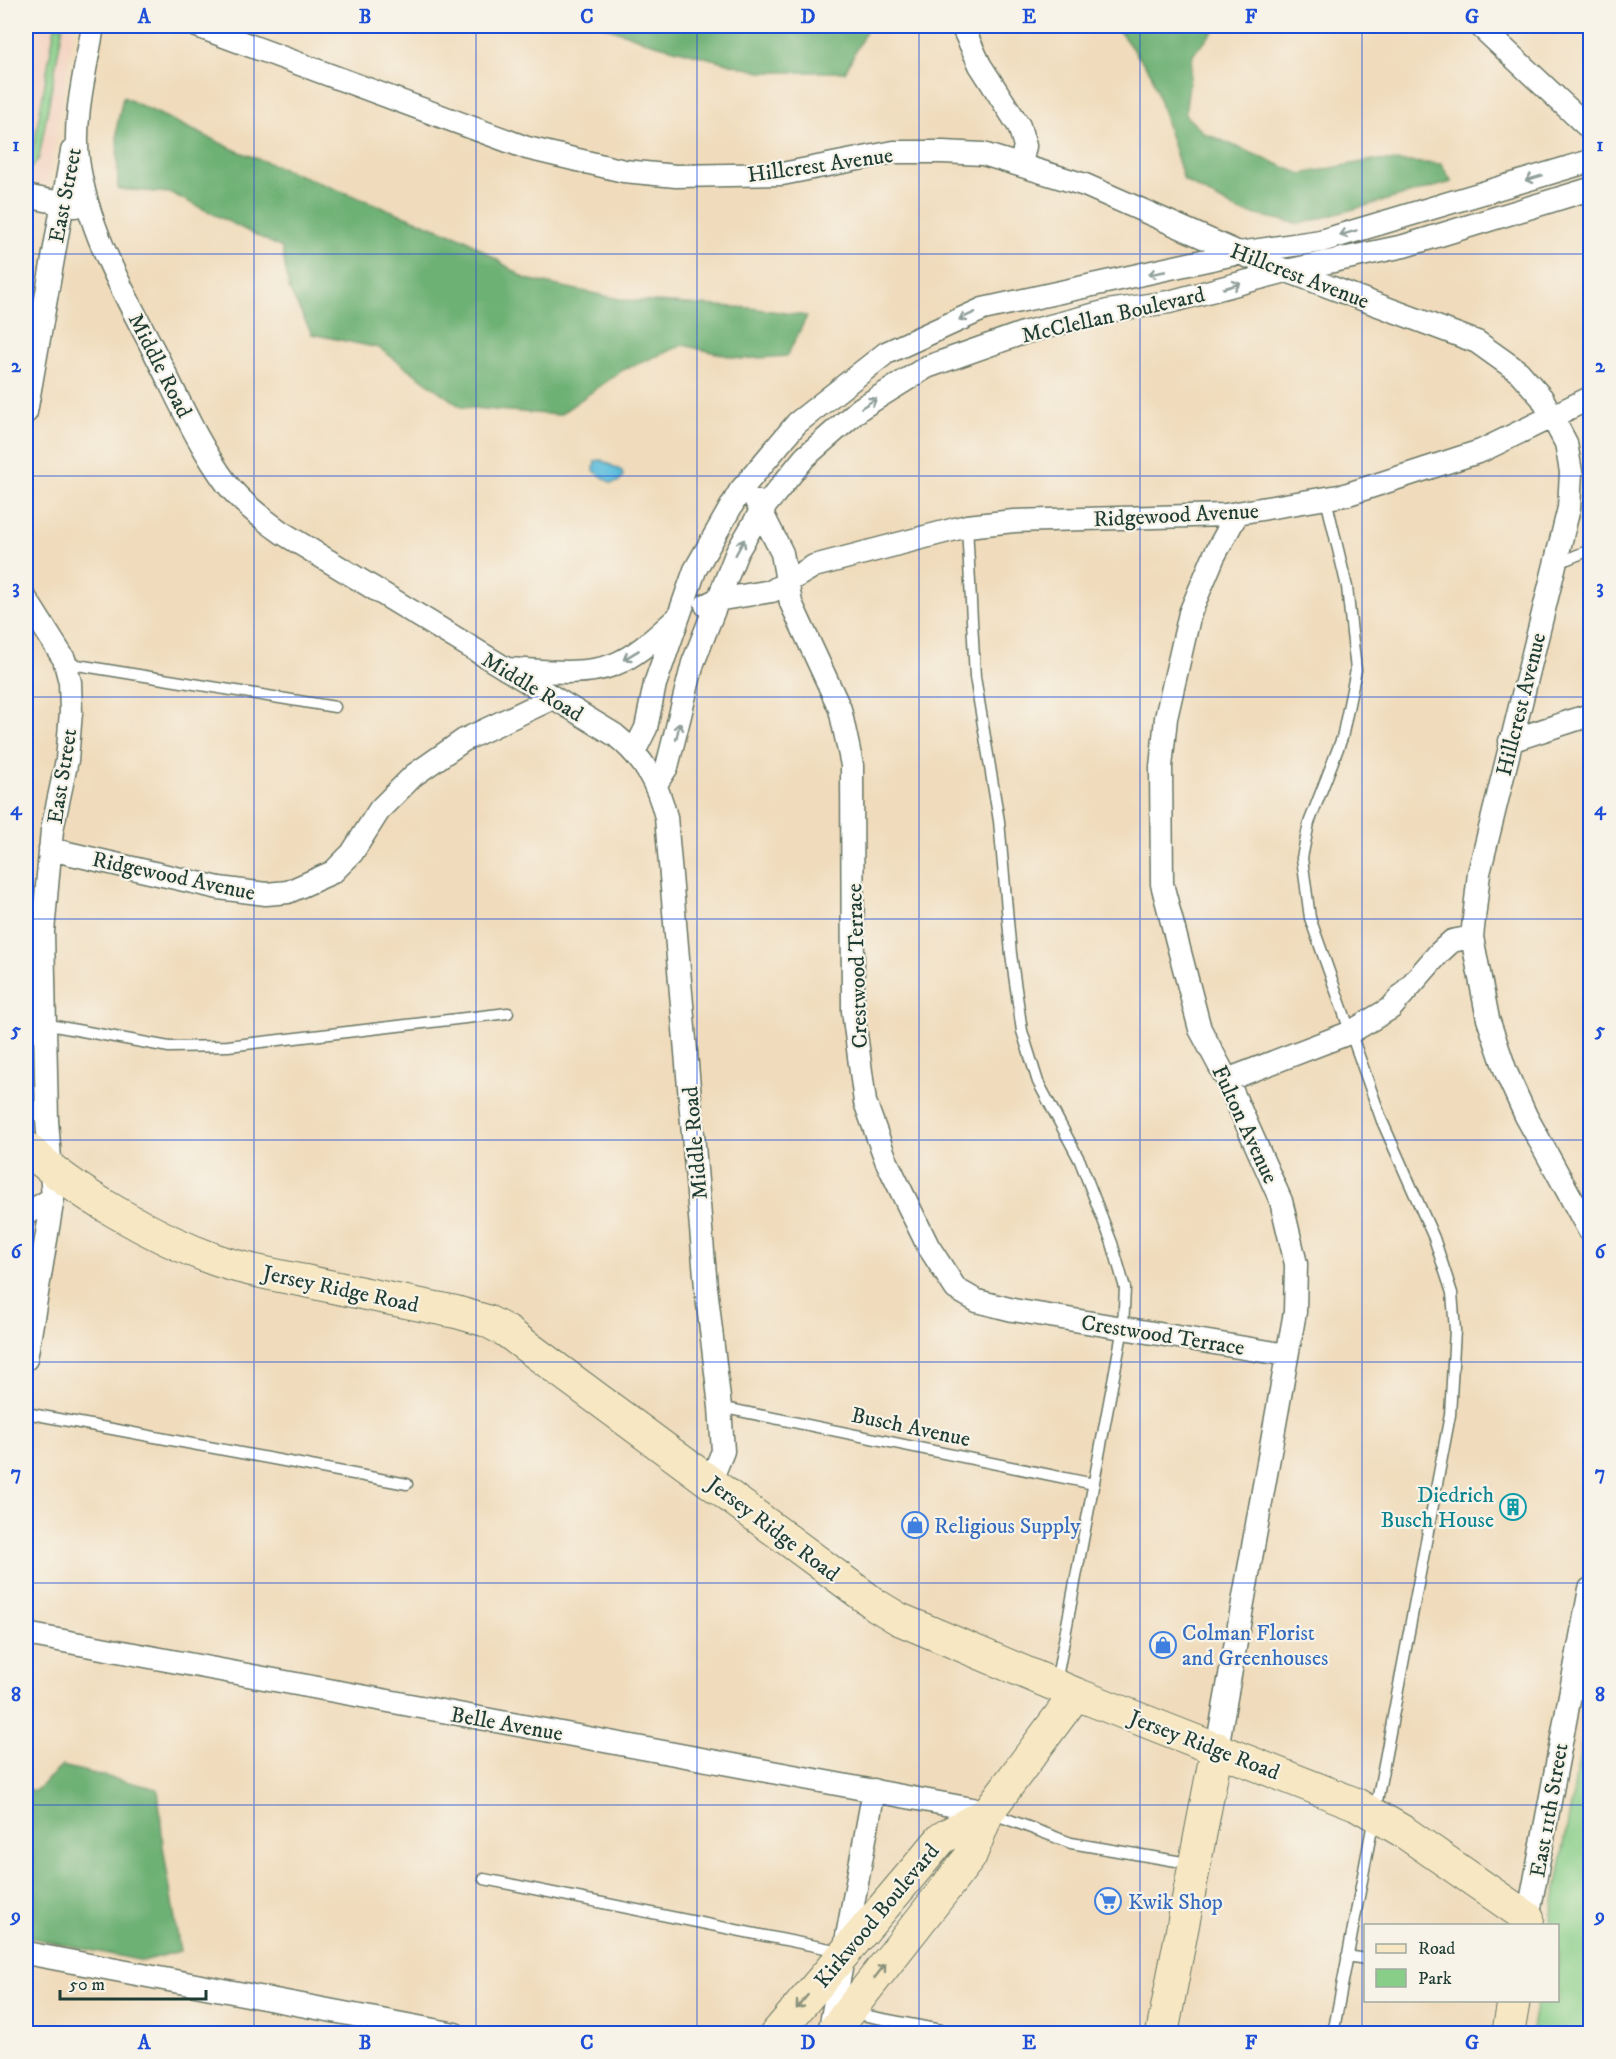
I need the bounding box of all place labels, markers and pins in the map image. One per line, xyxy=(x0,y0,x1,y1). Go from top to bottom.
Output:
place label: Diedrich Busch House xyxy=(1380,1482,1494,1534)
building icon: Diedrich Busch House xyxy=(1498,1492,1528,1522)
shop icon: Religious Supply xyxy=(900,1510,930,1540)
place label: Religious Supply xyxy=(934,1513,1081,1540)
place label: Colman Florist and Greenhouses xyxy=(1182,1620,1328,1672)
shop icon: Colman Florist and Greenhouses xyxy=(1148,1630,1178,1660)
supermarket icon: Kwik Shop xyxy=(1093,1886,1123,1916)
place label: Kwik Shop xyxy=(1128,1889,1223,1916)

